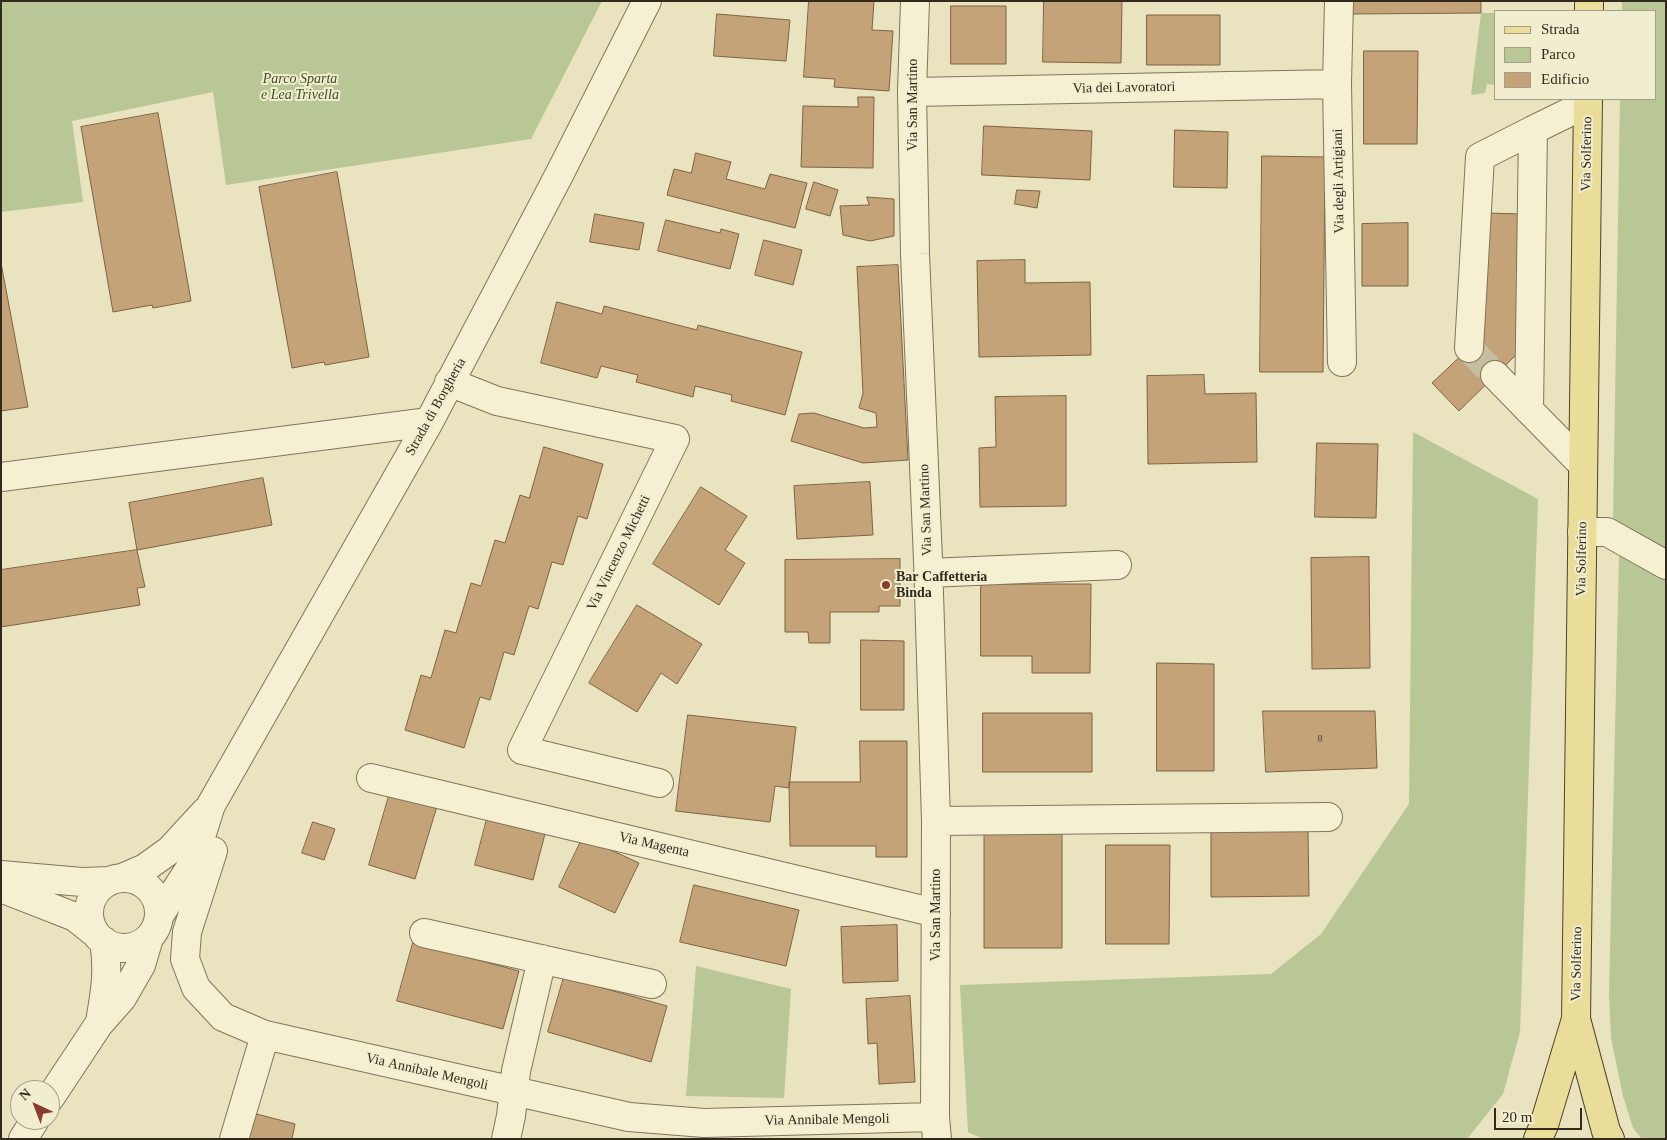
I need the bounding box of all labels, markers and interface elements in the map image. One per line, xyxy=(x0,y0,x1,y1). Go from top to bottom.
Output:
legend xyxy=(1494,10,1657,100)
text: Strada xyxy=(1541,21,1579,37)
text: Parco xyxy=(1541,46,1575,62)
street label: Via San Martino xyxy=(905,59,921,151)
park label: Parco Sparta e Lea Trivella xyxy=(261,71,339,104)
text: Edificio xyxy=(1541,71,1589,87)
street label: Via dei Lavoratori xyxy=(1073,79,1175,97)
street label: Via Solferino xyxy=(1578,116,1596,192)
street label: Via degli Artigiani xyxy=(1330,128,1348,234)
street label: Strada di Borgheria xyxy=(402,355,470,459)
street label: Via San Martino xyxy=(916,463,936,557)
street label: Via Vincenzo Michetti xyxy=(584,492,654,614)
street label: Via Solferino xyxy=(1573,521,1591,597)
place label: Bar Caffetteria Binda xyxy=(896,569,987,602)
marker: Bar Caffetteria Binda xyxy=(880,579,892,591)
house number: 8 xyxy=(1317,732,1323,746)
street label: Via Magenta xyxy=(617,829,691,861)
street label: Via San Martino xyxy=(928,869,944,961)
street label: Via Solferino xyxy=(1568,926,1586,1002)
street label: Via Annibale Mengoli xyxy=(364,1050,490,1094)
north arrow xyxy=(10,1080,60,1130)
text: N xyxy=(16,1085,34,1103)
scale bar xyxy=(1497,1098,1584,1130)
text: 20 m xyxy=(1502,1109,1532,1125)
street label: Via Annibale Mengoli xyxy=(764,1111,890,1129)

